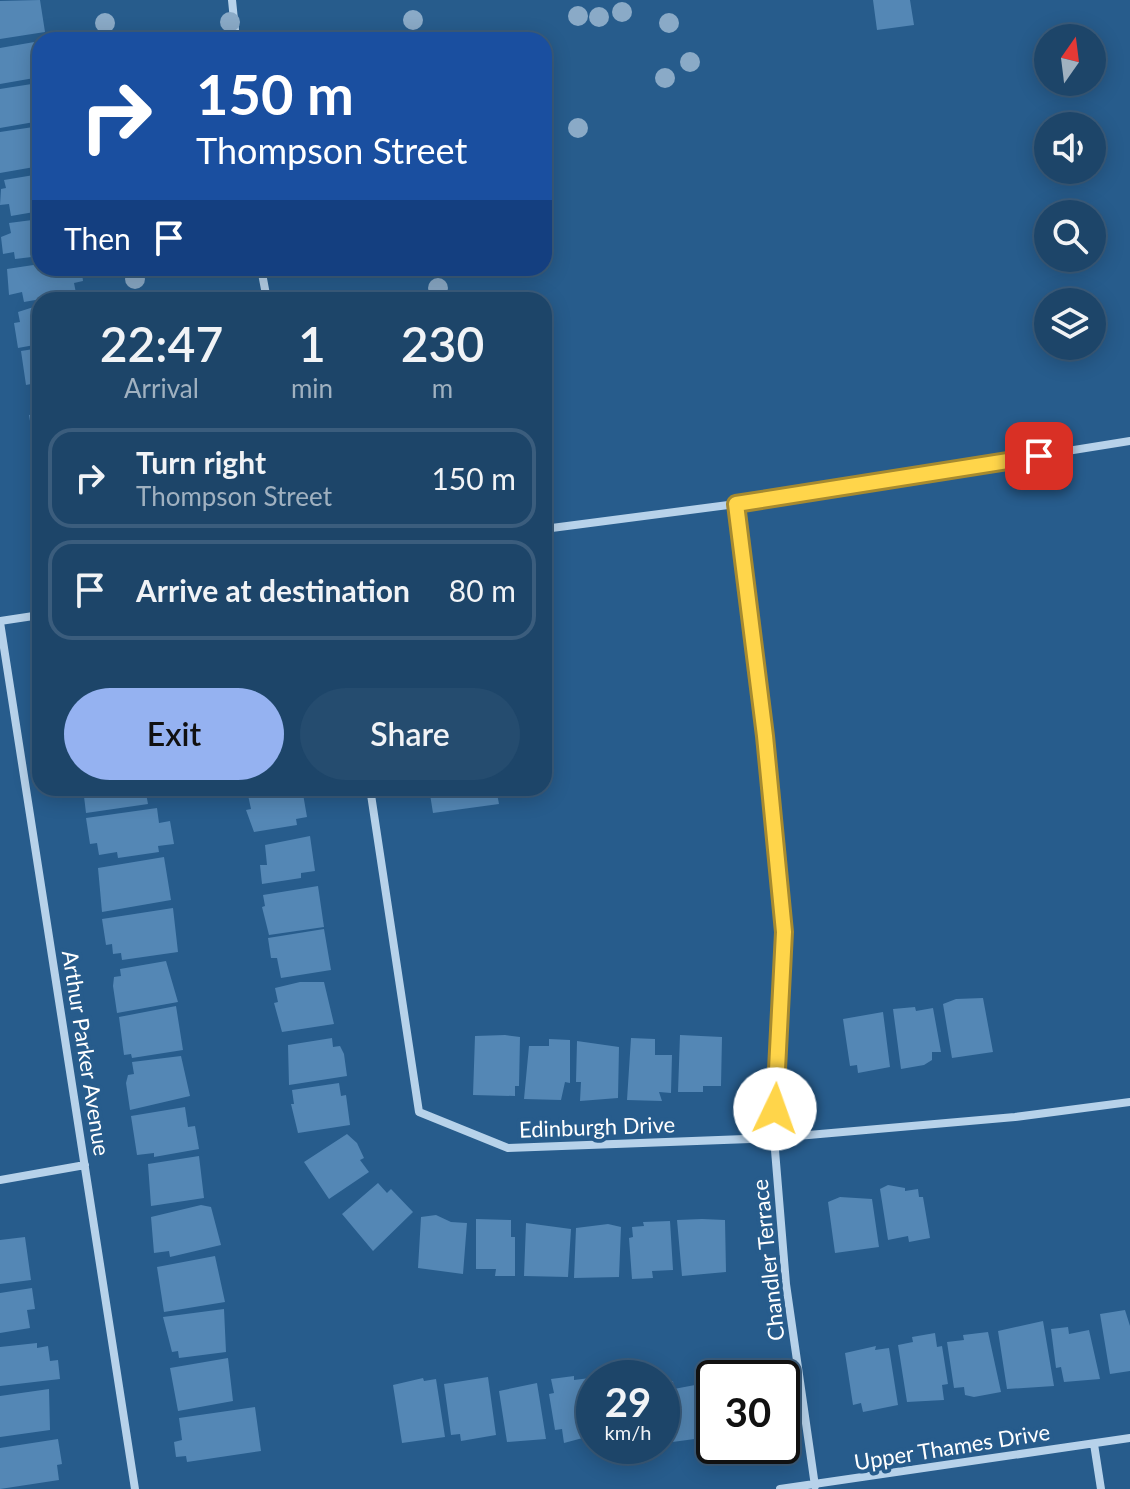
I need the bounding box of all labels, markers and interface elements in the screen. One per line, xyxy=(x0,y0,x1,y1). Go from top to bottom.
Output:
north arrow xyxy=(1034,24,1106,96)
map controls xyxy=(1034,24,1106,360)
text: 150 m xyxy=(196,60,354,127)
icon: right xyxy=(64,64,168,168)
button: sound xyxy=(1034,112,1106,184)
text: Thompson Street xyxy=(196,128,467,172)
button: search xyxy=(1034,200,1106,272)
icon: arrive xyxy=(147,216,191,260)
text: Then xyxy=(64,220,131,256)
button: layers xyxy=(1034,288,1106,360)
text: 22:47 xyxy=(100,315,223,372)
text: 1 xyxy=(298,315,326,372)
text: 230 xyxy=(401,315,484,372)
text: Arrival xyxy=(124,372,199,404)
text: min xyxy=(291,372,333,404)
text: m xyxy=(432,372,453,404)
pin xyxy=(1005,422,1073,490)
icon: arrive xyxy=(1017,434,1061,478)
text: Turn right xyxy=(136,444,266,480)
icon: right xyxy=(68,456,112,500)
text: 150 m xyxy=(431,460,516,496)
text: Thompson Street xyxy=(136,480,332,512)
icon: arrive xyxy=(68,568,112,612)
text: Arrive at destination xyxy=(136,572,410,608)
text: 80 m xyxy=(449,572,516,608)
button: Exit xyxy=(64,688,284,780)
button: Share xyxy=(300,688,520,780)
street label: Arthur Parker Avenue xyxy=(57,948,116,1158)
position arrow xyxy=(733,1067,817,1151)
street label: Edinburgh Drive xyxy=(518,1110,676,1143)
street label: Chandler Terrace xyxy=(746,1178,789,1342)
speed limit sign: 30 xyxy=(696,1360,800,1464)
text: 29 xyxy=(605,1378,651,1426)
street label: Upper Thames Drive xyxy=(852,1418,1052,1475)
text: km/h xyxy=(605,1420,651,1444)

